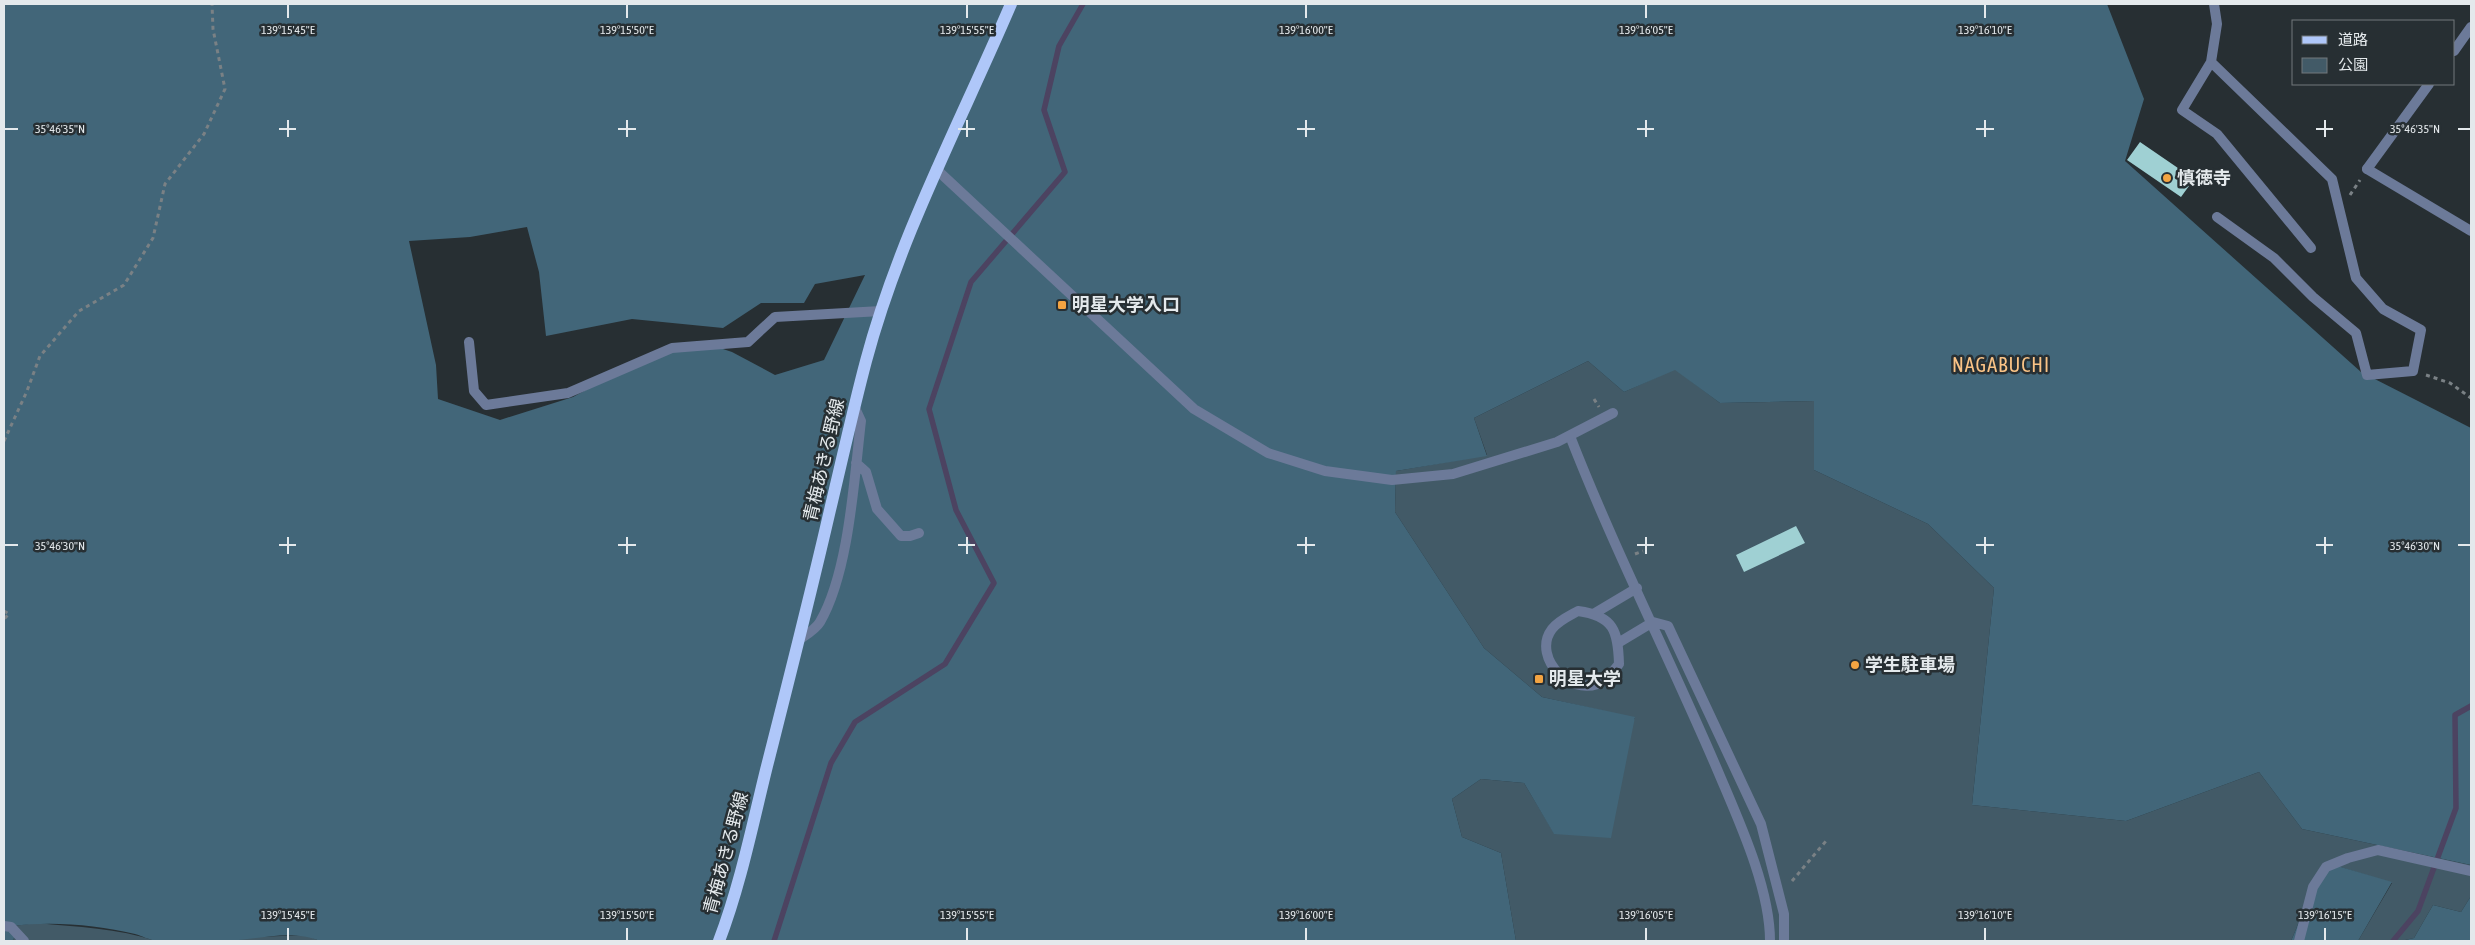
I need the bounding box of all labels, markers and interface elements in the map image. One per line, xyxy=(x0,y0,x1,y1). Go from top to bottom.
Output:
legend xyxy=(2292,20,2455,85)
text: 139°15'45"E xyxy=(261,23,315,37)
text: 139°15'50"E xyxy=(600,23,654,37)
text: 139°15'55"E xyxy=(940,23,994,37)
text: 139°16'00"E xyxy=(1279,23,1333,37)
text: 139°16'05"E xyxy=(1619,23,1673,37)
text: 139°16'10"E xyxy=(1958,23,2012,37)
text: 道路 xyxy=(2338,31,2368,48)
text: 公園 xyxy=(2338,56,2368,73)
text: 35°46'35"N xyxy=(35,122,85,136)
text: 35°46'35"N xyxy=(2390,122,2440,136)
place label: 慎徳寺 xyxy=(2177,167,2231,188)
marker: 慎徳寺 xyxy=(2161,172,2173,184)
place label: 明星大学入口 xyxy=(1072,294,1180,315)
marker: 明星大学入口 xyxy=(1056,299,1068,311)
district label: NAGABUCHI xyxy=(1952,353,2050,376)
street label: 青梅あきる野線 xyxy=(799,396,848,523)
text: 35°46'30"N xyxy=(35,539,85,553)
text: 35°46'30"N xyxy=(2390,539,2440,553)
place label: 学生駐車場 xyxy=(1865,654,1955,675)
marker: 学生駐車場 xyxy=(1849,659,1861,671)
place label: 明星大学 xyxy=(1549,668,1621,689)
marker: 明星大学 xyxy=(1533,673,1545,685)
street label: 青梅あきる野線 xyxy=(699,789,752,916)
text: 139°15'45"E xyxy=(261,908,315,922)
text: 139°15'50"E xyxy=(600,908,654,922)
text: 139°15'55"E xyxy=(940,908,994,922)
text: 139°16'00"E xyxy=(1279,908,1333,922)
text: 139°16'05"E xyxy=(1619,908,1673,922)
text: 139°16'10"E xyxy=(1958,908,2012,922)
text: 139°16'15"E xyxy=(2298,908,2352,922)

